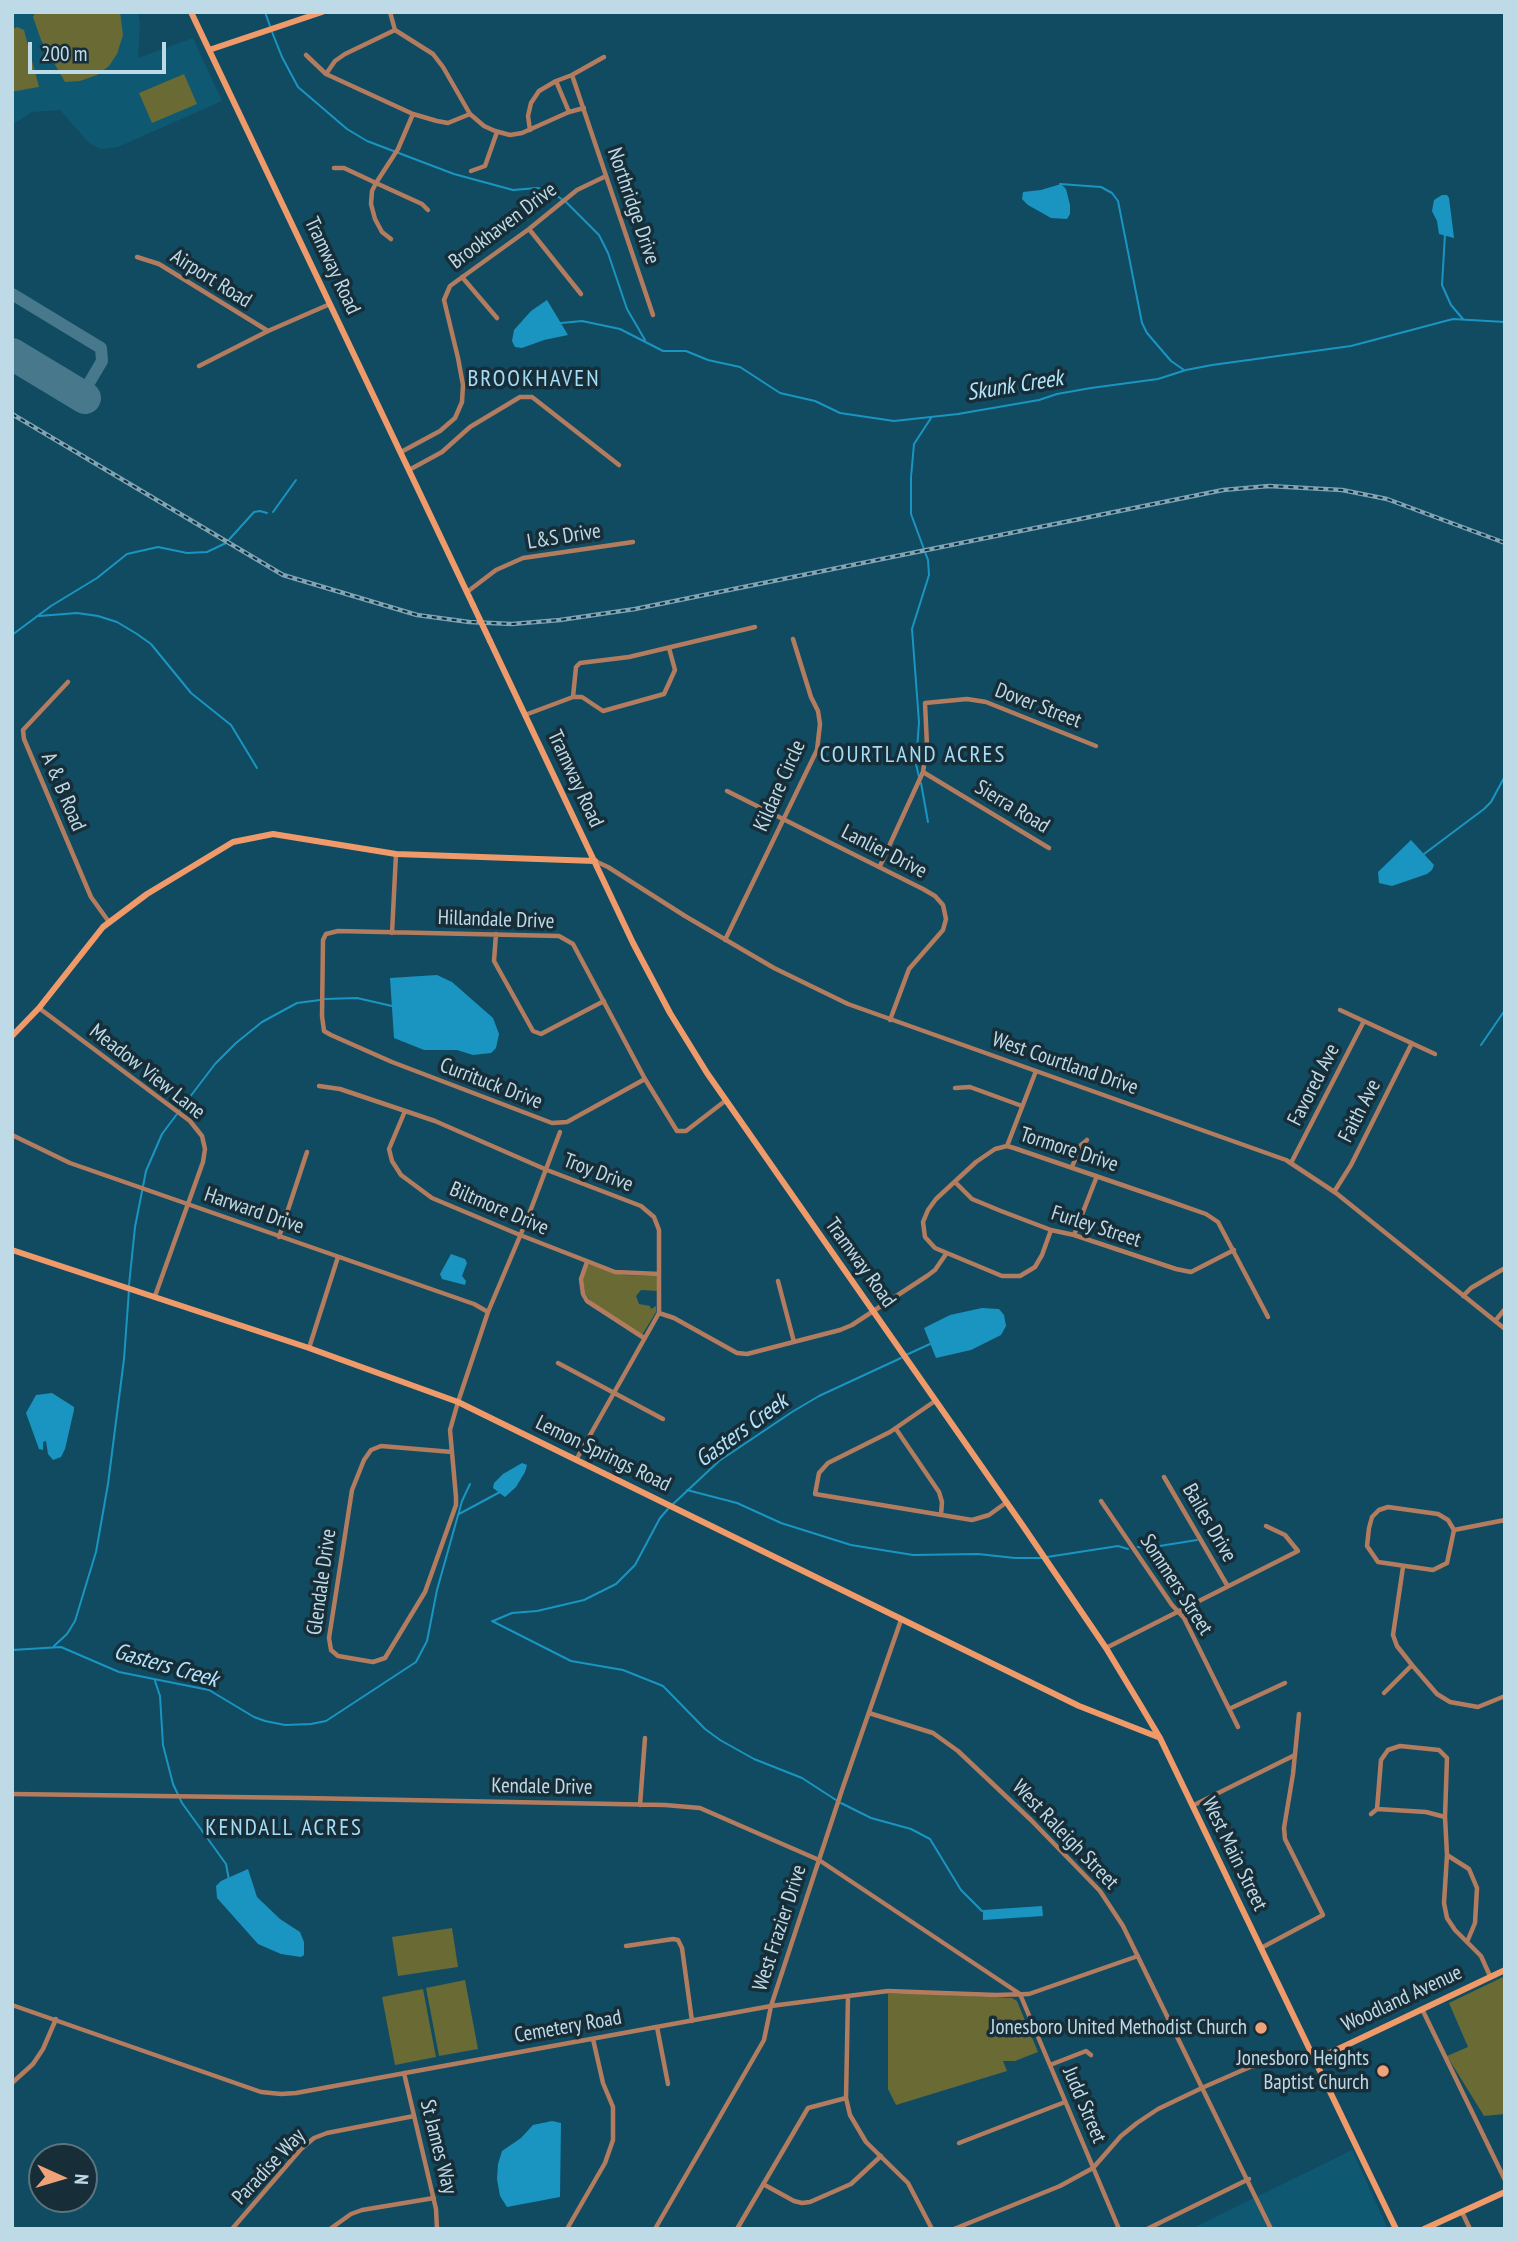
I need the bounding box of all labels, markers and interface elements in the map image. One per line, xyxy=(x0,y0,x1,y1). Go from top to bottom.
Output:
scale bar xyxy=(32,28,170,72)
text: 200 m xyxy=(41,40,87,67)
street label: Northridge Drive xyxy=(601,145,665,267)
street label: Brookhaven Drive xyxy=(444,177,562,275)
street label: Tramway Road xyxy=(299,213,365,319)
street label: Airport Road xyxy=(166,244,256,314)
district label: BROOKHAVEN xyxy=(469,365,599,393)
water label: Skunk Creek xyxy=(965,365,1065,407)
street label: L&S Drive xyxy=(525,519,603,555)
street label: Dover Street xyxy=(991,678,1085,734)
street label: Tramway Road xyxy=(542,726,608,832)
street label: Kildare Circle xyxy=(749,737,811,835)
district label: COURTLAND ACRES xyxy=(822,741,1004,769)
street label: A & B Road xyxy=(35,749,91,835)
street label: Sierra Road xyxy=(970,775,1054,839)
street label: Lanlier Drive xyxy=(837,820,931,884)
street label: Hillandale Drive xyxy=(437,905,555,935)
street label: Meadow View Lane xyxy=(84,1019,210,1125)
street label: West Courtland Drive xyxy=(989,1027,1141,1101)
street label: Favored Ave xyxy=(1283,1040,1345,1130)
street label: Currituck Drive xyxy=(436,1053,546,1115)
street label: Faith Ave xyxy=(1334,1075,1386,1147)
street label: Tormore Drive xyxy=(1017,1122,1121,1178)
street label: Troy Drive xyxy=(560,1148,636,1198)
street label: Biltmore Drive xyxy=(446,1177,552,1241)
street label: Harward Drive xyxy=(201,1182,307,1240)
street label: Furley Street xyxy=(1048,1201,1144,1253)
street label: Tramway Road xyxy=(819,1213,901,1313)
water label: Gasters Creek xyxy=(691,1388,793,1474)
street label: Lemon Springs Road xyxy=(531,1410,675,1498)
street label: Bailes Drive xyxy=(1177,1479,1241,1567)
street label: Glendale Drive xyxy=(302,1527,342,1637)
street label: Sommers Street xyxy=(1134,1530,1218,1640)
water label: Gasters Creek xyxy=(111,1638,221,1694)
street label: Kendale Drive xyxy=(491,1774,593,1800)
street label: West Raleigh Street xyxy=(1007,1775,1123,1895)
street label: West Main Street xyxy=(1196,1793,1272,1915)
district label: KENDALL ACRES xyxy=(207,1814,361,1842)
street label: West Frazier Drive xyxy=(748,1862,812,1994)
street label: Woodland Avenue xyxy=(1338,1960,1466,2038)
street label: Cemetery Road xyxy=(513,2005,623,2049)
place label: Jonesboro United Methodist Church xyxy=(990,2015,1247,2041)
marker: Jonesboro United Methodist Church xyxy=(1253,2020,1269,2036)
place label: Jonesboro Heights Baptist Church xyxy=(1237,2046,1369,2096)
street label: Judd Street xyxy=(1057,2063,1111,2147)
marker: Jonesboro Heights Baptist Church xyxy=(1375,2063,1391,2079)
street label: St James Way xyxy=(414,2097,462,2197)
street label: Paradise Way xyxy=(227,2124,311,2210)
north arrow xyxy=(28,2143,98,2213)
text: N xyxy=(70,2173,94,2185)

